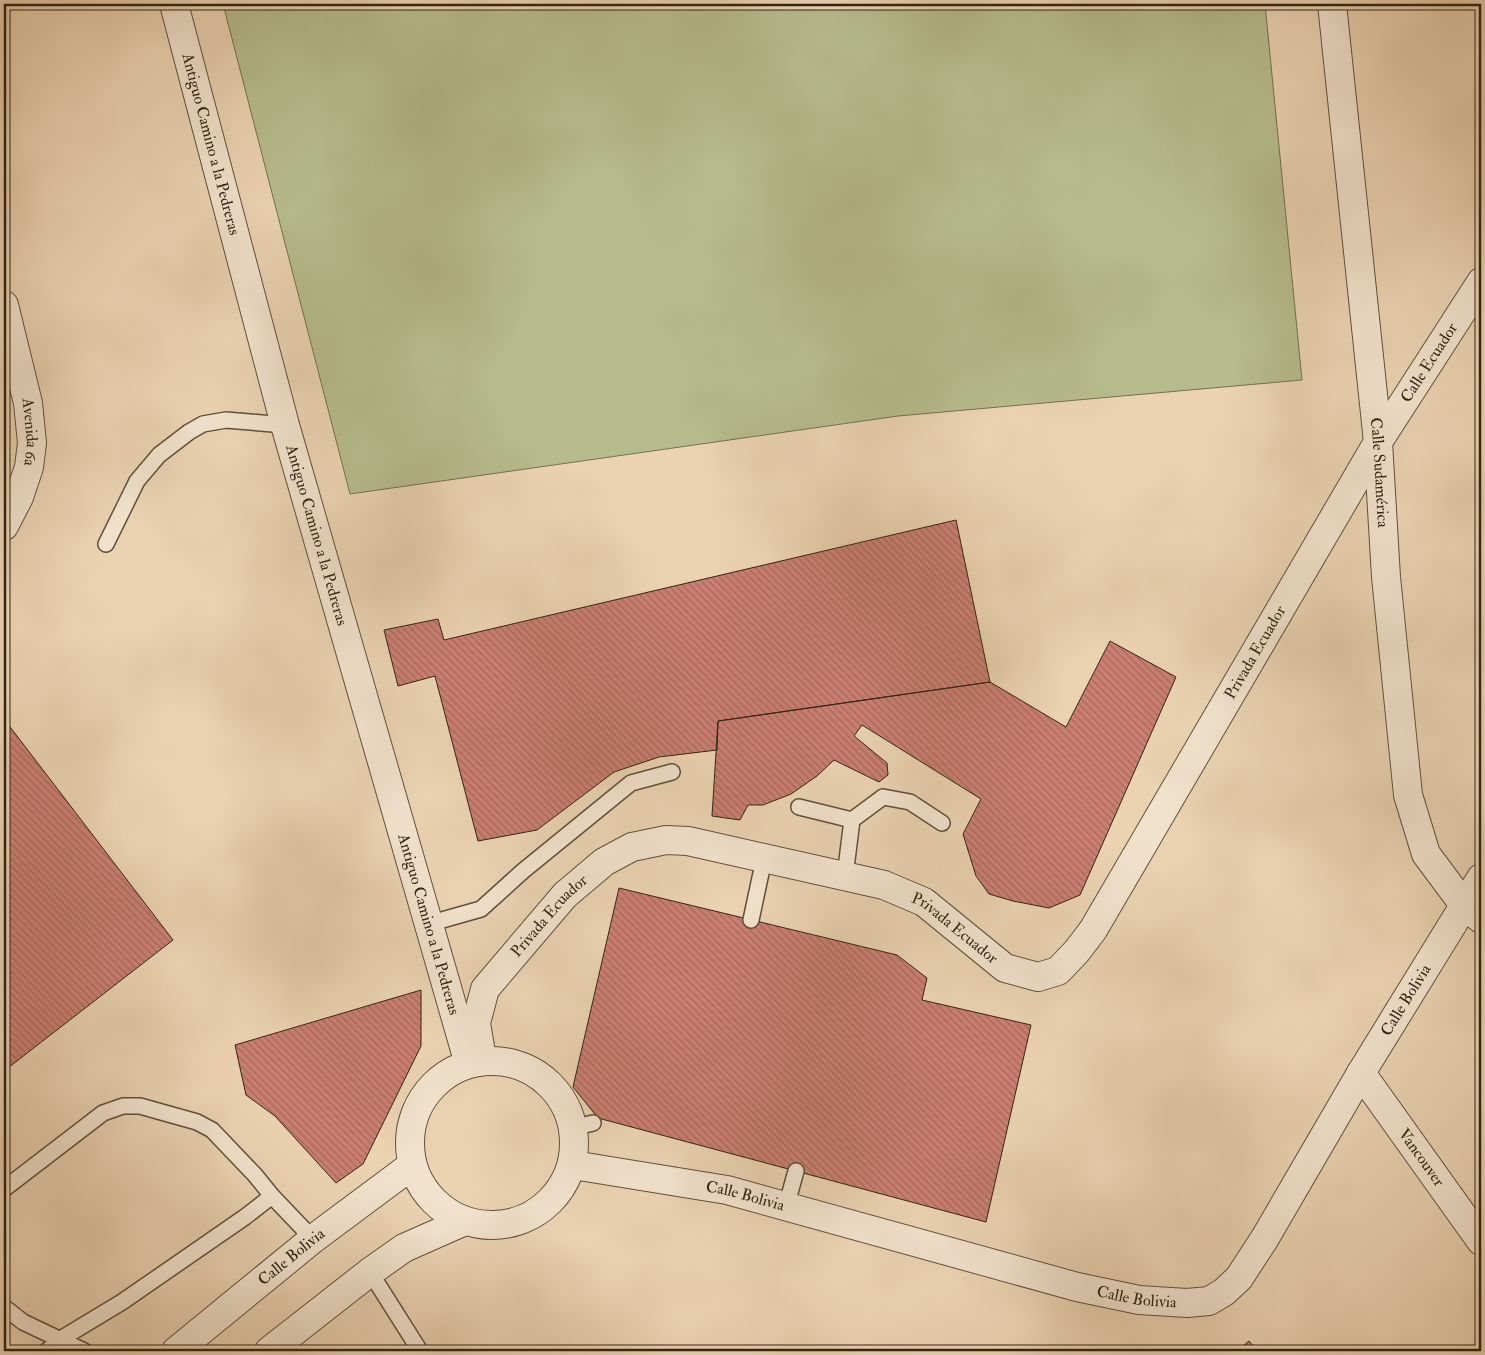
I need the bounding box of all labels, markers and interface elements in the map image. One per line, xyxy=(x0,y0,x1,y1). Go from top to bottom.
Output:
street label: Antiguo Camino a la Pedreras xyxy=(177,50,245,237)
street label: Calle Ecuador xyxy=(1396,319,1462,406)
street label: Avenida 6a xyxy=(17,396,42,467)
street label: Calle Sudamérica xyxy=(1365,417,1393,529)
street label: Antiguo Camino a la Pedreras xyxy=(281,441,352,628)
street label: Privada Ecuador xyxy=(1220,602,1290,703)
street label: Antiguo Camino a la Pedreras xyxy=(393,830,464,1017)
street label: Privada Ecuador xyxy=(506,870,592,961)
street label: Privada Ecuador xyxy=(909,888,1002,968)
street label: Calle Bolivia xyxy=(1376,960,1436,1040)
street label: Vancouver xyxy=(1394,1125,1449,1191)
street label: Calle Bolivia xyxy=(704,1177,787,1216)
street label: Calle Bolivia xyxy=(254,1223,329,1290)
street label: Calle Bolivia xyxy=(1095,1281,1178,1312)

